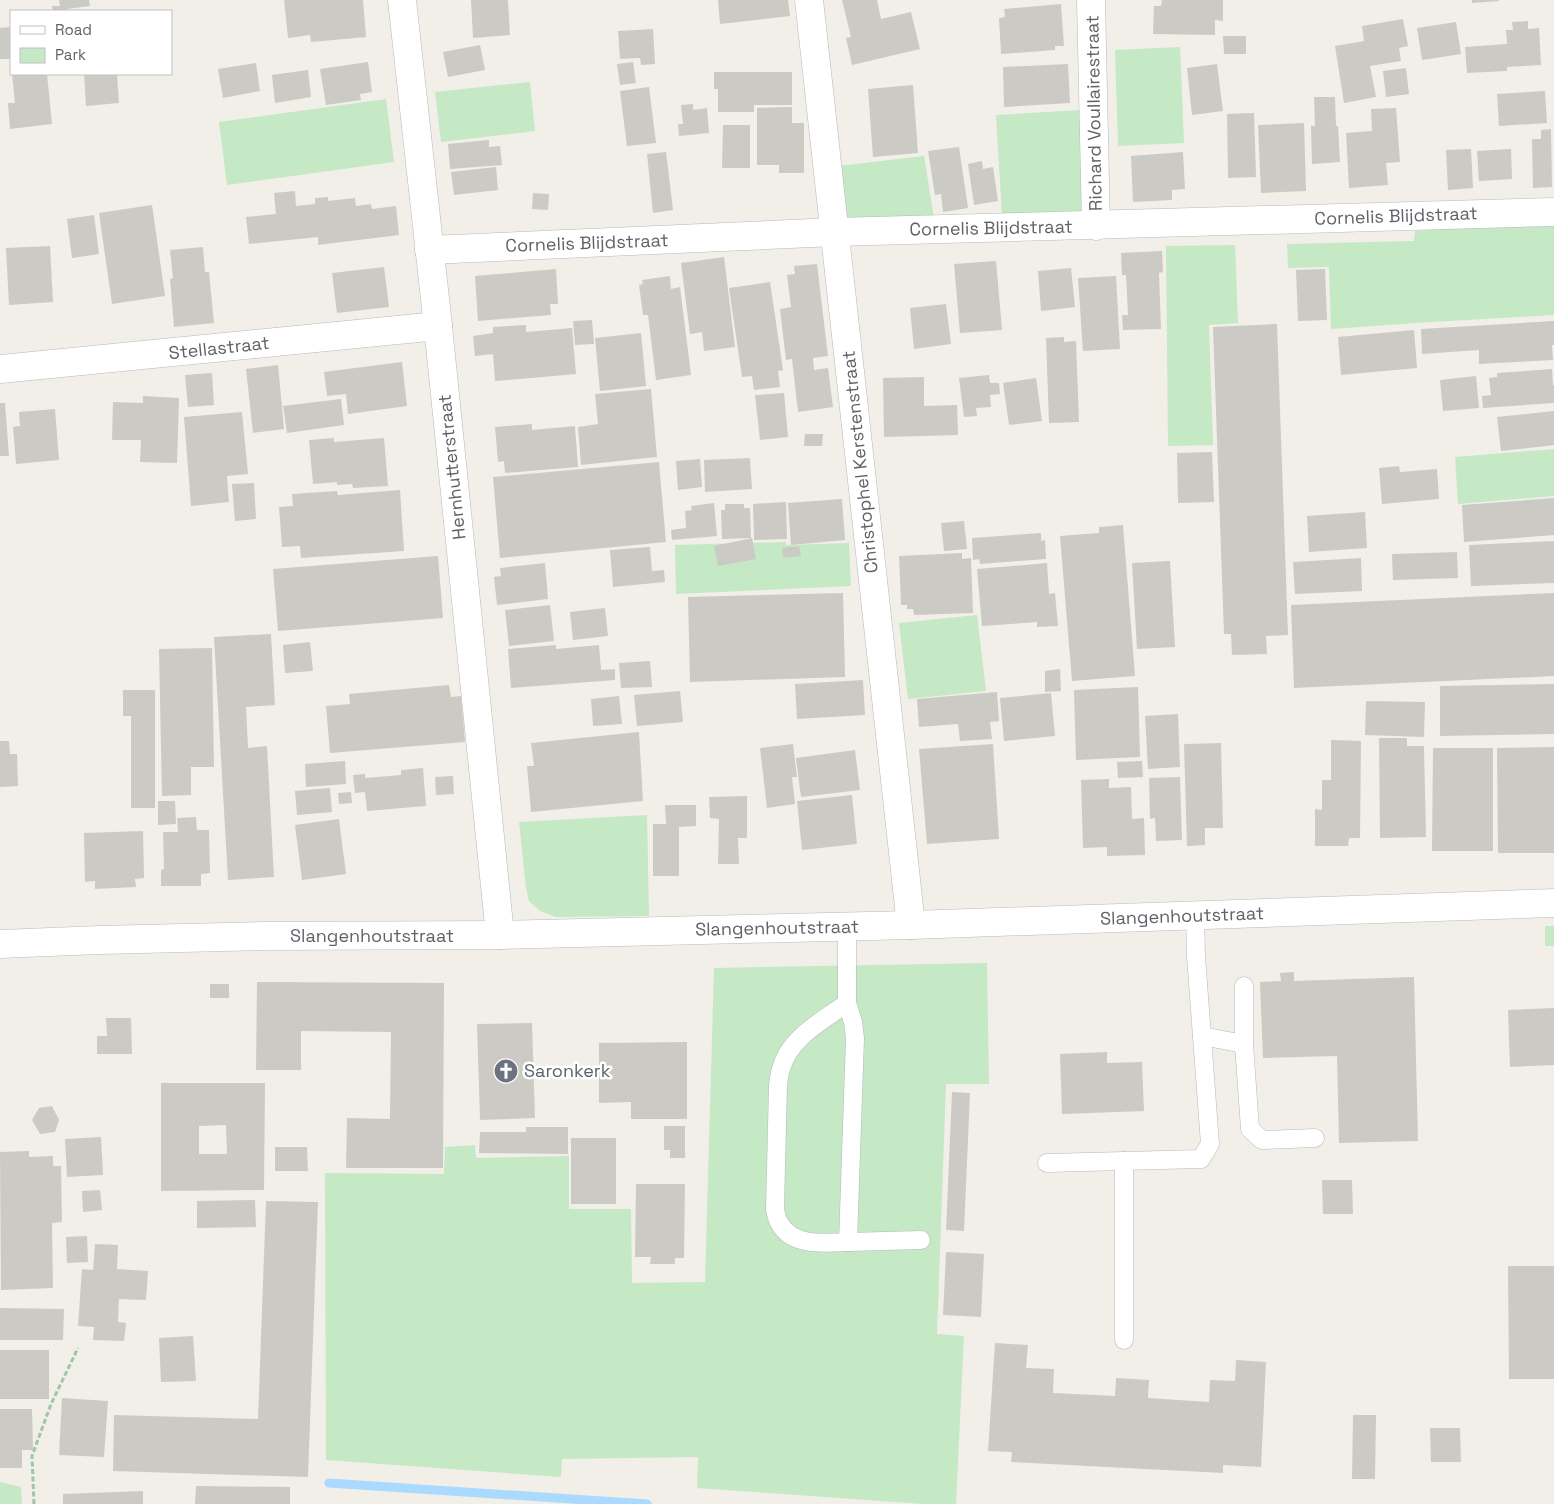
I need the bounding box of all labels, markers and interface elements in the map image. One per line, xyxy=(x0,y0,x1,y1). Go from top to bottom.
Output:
legend xyxy=(10,10,172,75)
street label: Richard Voullairestraat xyxy=(1080,15,1107,211)
text: Road xyxy=(55,20,92,39)
text: Park xyxy=(55,45,86,64)
street label: Cornelis Blijdstraat xyxy=(1314,201,1478,230)
street label: Cornelis Blijdstraat xyxy=(909,215,1073,240)
street label: Cornelis Blijdstraat xyxy=(505,228,669,257)
street label: Stellastraat xyxy=(167,331,270,364)
street label: Christophel Kerstenstraat xyxy=(836,350,883,575)
street label: Hernhutterstraat xyxy=(432,393,471,541)
street label: Slangenhoutstraat xyxy=(1100,901,1264,930)
street label: Slangenhoutstraat xyxy=(695,915,859,940)
street label: Slangenhoutstraat xyxy=(290,924,454,947)
church icon: Saronkerk xyxy=(493,1058,519,1084)
place label: Saronkerk xyxy=(524,1059,611,1082)

